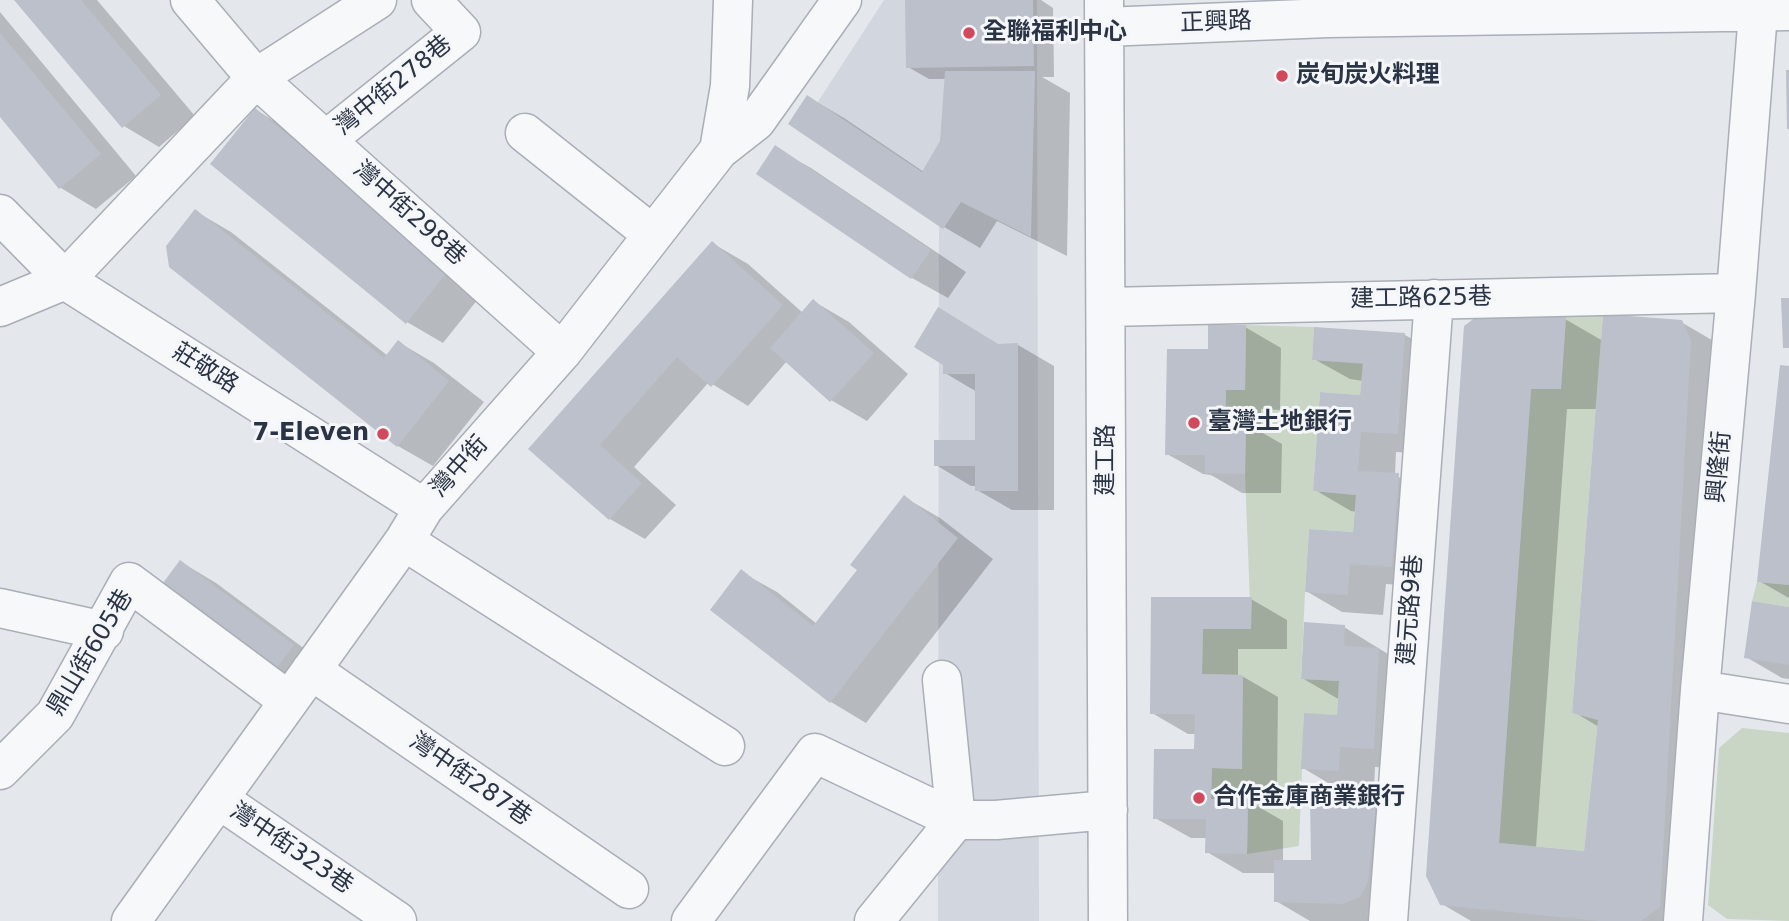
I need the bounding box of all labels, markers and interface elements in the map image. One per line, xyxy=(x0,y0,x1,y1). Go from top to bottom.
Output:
street label: 正興路 xyxy=(1180,7,1252,39)
place label: 全聯福利中心 xyxy=(983,19,1127,47)
marker: 全聯福利中心 xyxy=(961,25,977,41)
street label: 灣中街278巷 xyxy=(330,30,458,142)
place label: 炭旬炭火料理 xyxy=(1296,62,1440,90)
marker: 炭旬炭火料理 xyxy=(1274,68,1290,84)
street label: 灣中街298巷 xyxy=(347,156,471,272)
street label: 建工路625巷 xyxy=(1350,283,1492,315)
street label: 莊敬路 xyxy=(167,338,243,400)
place label: 臺灣土地銀行 xyxy=(1208,409,1352,437)
marker: 臺灣土地銀行 xyxy=(1186,415,1202,431)
place label: 7-Eleven xyxy=(252,420,369,448)
street label: 建工路 xyxy=(1093,424,1121,496)
marker: 7-Eleven xyxy=(375,426,391,442)
street label: 興隆街 xyxy=(1703,430,1737,504)
street label: 灣中街 xyxy=(425,431,495,503)
street label: 建元路9巷 xyxy=(1393,553,1429,667)
street label: 鼎山街605巷 xyxy=(42,585,140,721)
street label: 灣中街287巷 xyxy=(404,728,536,832)
place label: 合作金庫商業銀行 xyxy=(1213,784,1405,812)
marker: 合作金庫商業銀行 xyxy=(1191,790,1207,806)
street label: 灣中街323巷 xyxy=(224,797,358,901)

